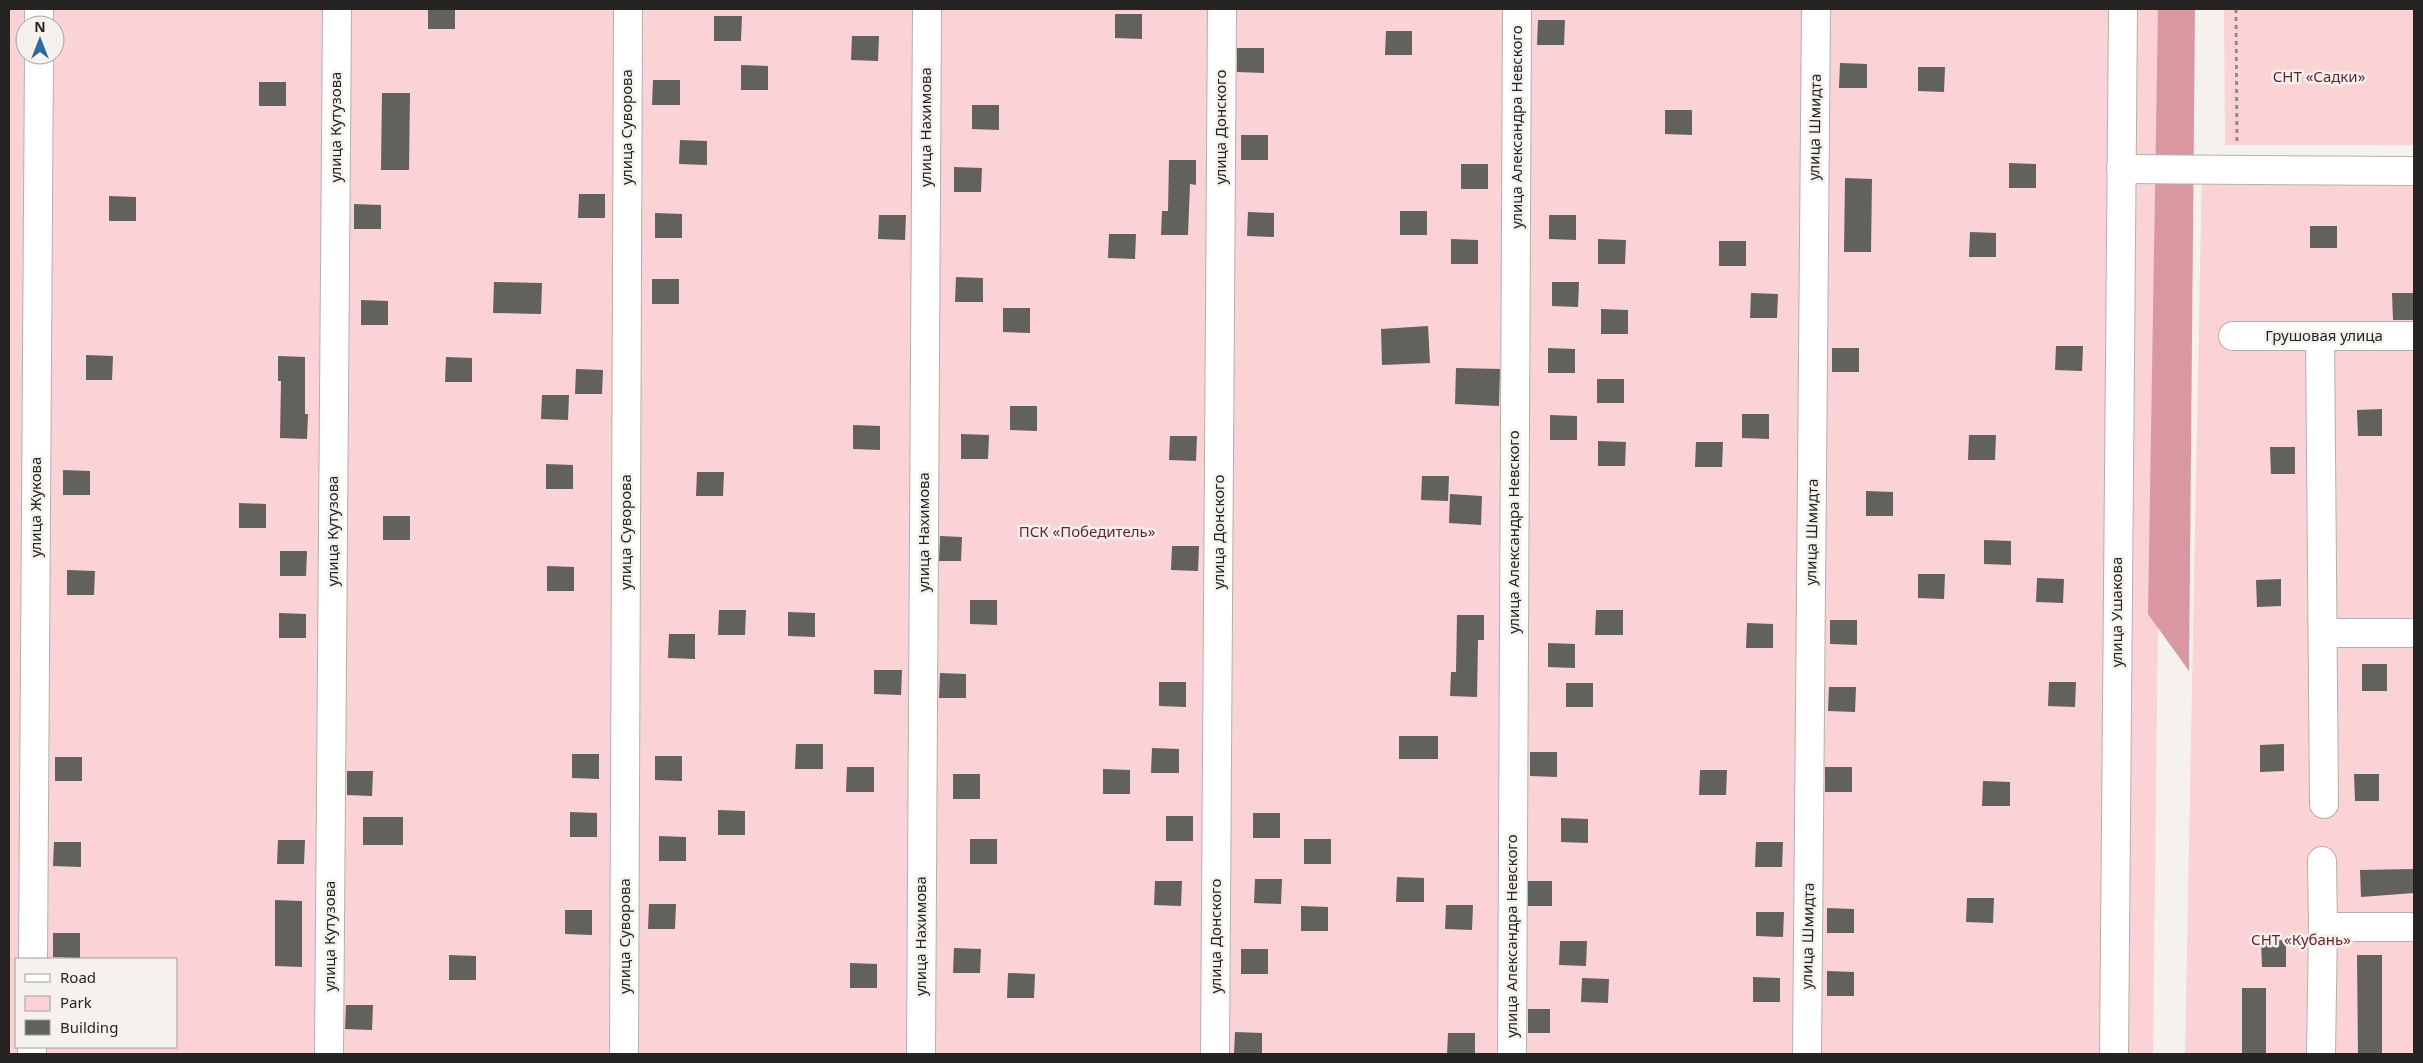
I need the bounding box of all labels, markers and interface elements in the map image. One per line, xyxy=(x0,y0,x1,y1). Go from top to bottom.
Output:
north arrow xyxy=(15,15,65,65)
text: N xyxy=(34,17,46,36)
street label: улица Александра Невского xyxy=(1506,25,1526,229)
park label: СНТ «Садки» xyxy=(2273,66,2366,86)
street label: улица Нахимова xyxy=(915,67,935,187)
street label: улица Суворова xyxy=(616,69,636,185)
street label: улица Донского xyxy=(1210,70,1230,184)
street label: улица Кутузова xyxy=(325,72,345,182)
street label: улица Шмидта xyxy=(1803,73,1825,181)
street label: Грушовая улица xyxy=(2265,325,2383,345)
street label: улица Александра Невского xyxy=(1503,430,1523,634)
street label: улица Жукова xyxy=(25,457,45,557)
street label: улица Нахимова xyxy=(913,472,933,592)
street label: улица Суворова xyxy=(615,474,635,590)
street label: улица Донского xyxy=(1208,475,1228,589)
street label: улица Кутузова xyxy=(322,476,342,586)
street label: улица Шмидта xyxy=(1800,478,1822,586)
park label: ПСК «Победитель» xyxy=(1019,521,1156,541)
street label: улица Ушакова xyxy=(2106,557,2126,667)
street label: улица Александра Невского xyxy=(1501,834,1521,1038)
street label: улица Нахимова xyxy=(910,876,930,996)
street label: улица Суворова xyxy=(614,878,634,994)
street label: улица Донского xyxy=(1205,879,1225,993)
street label: улица Кутузова xyxy=(319,881,339,991)
street label: улица Шмидта xyxy=(1796,882,1818,990)
park label: СНТ «Кубань» xyxy=(2251,929,2351,949)
legend xyxy=(15,958,178,1048)
text: Road xyxy=(60,967,96,987)
text: Park xyxy=(60,992,92,1012)
text: Building xyxy=(60,1017,118,1037)

